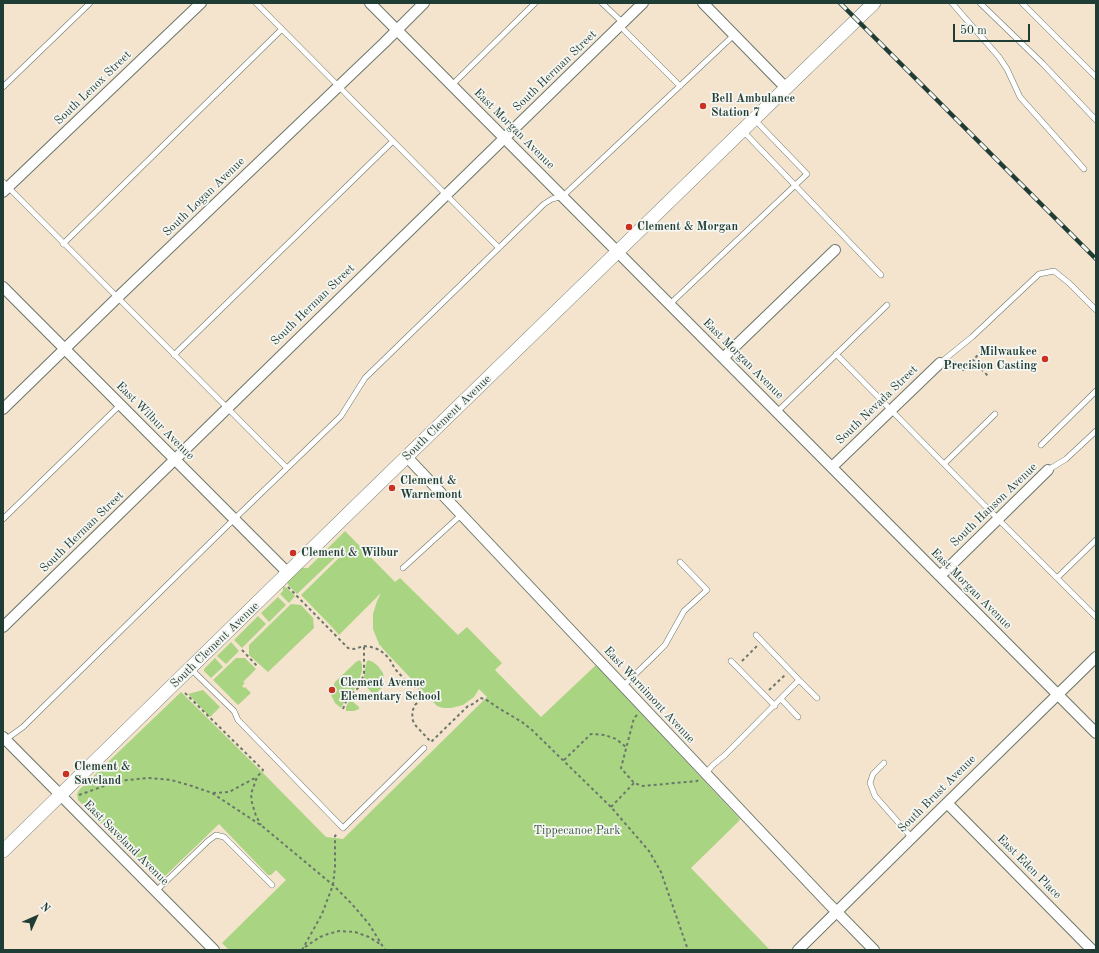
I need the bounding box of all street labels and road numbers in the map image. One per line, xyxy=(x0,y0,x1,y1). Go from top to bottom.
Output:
street label: South Herman Street xyxy=(510,27,600,115)
street label: South Lenox Street xyxy=(52,48,134,128)
street label: East Morgan Avenue xyxy=(471,86,557,172)
street label: South Logan Avenue xyxy=(160,154,248,240)
street label: South Herman Street xyxy=(268,261,358,349)
street label: East Morgan Avenue xyxy=(700,316,786,402)
street label: South Nevada Street xyxy=(833,362,921,448)
street label: South Clement Avenue xyxy=(400,372,494,464)
street label: East Wilbur Avenue xyxy=(113,379,197,463)
street label: South Hanson Avenue xyxy=(948,460,1040,550)
street label: South Herman Street xyxy=(37,488,127,576)
street label: East Morgan Avenue xyxy=(928,546,1014,632)
street label: South Clement Avenue xyxy=(168,599,262,691)
street label: East Warnimont Avenue xyxy=(600,644,698,746)
street label: South Brust Avenue xyxy=(895,752,979,836)
street label: East Saveland Avenue xyxy=(80,797,172,889)
street label: East Eden Place xyxy=(994,832,1064,902)

